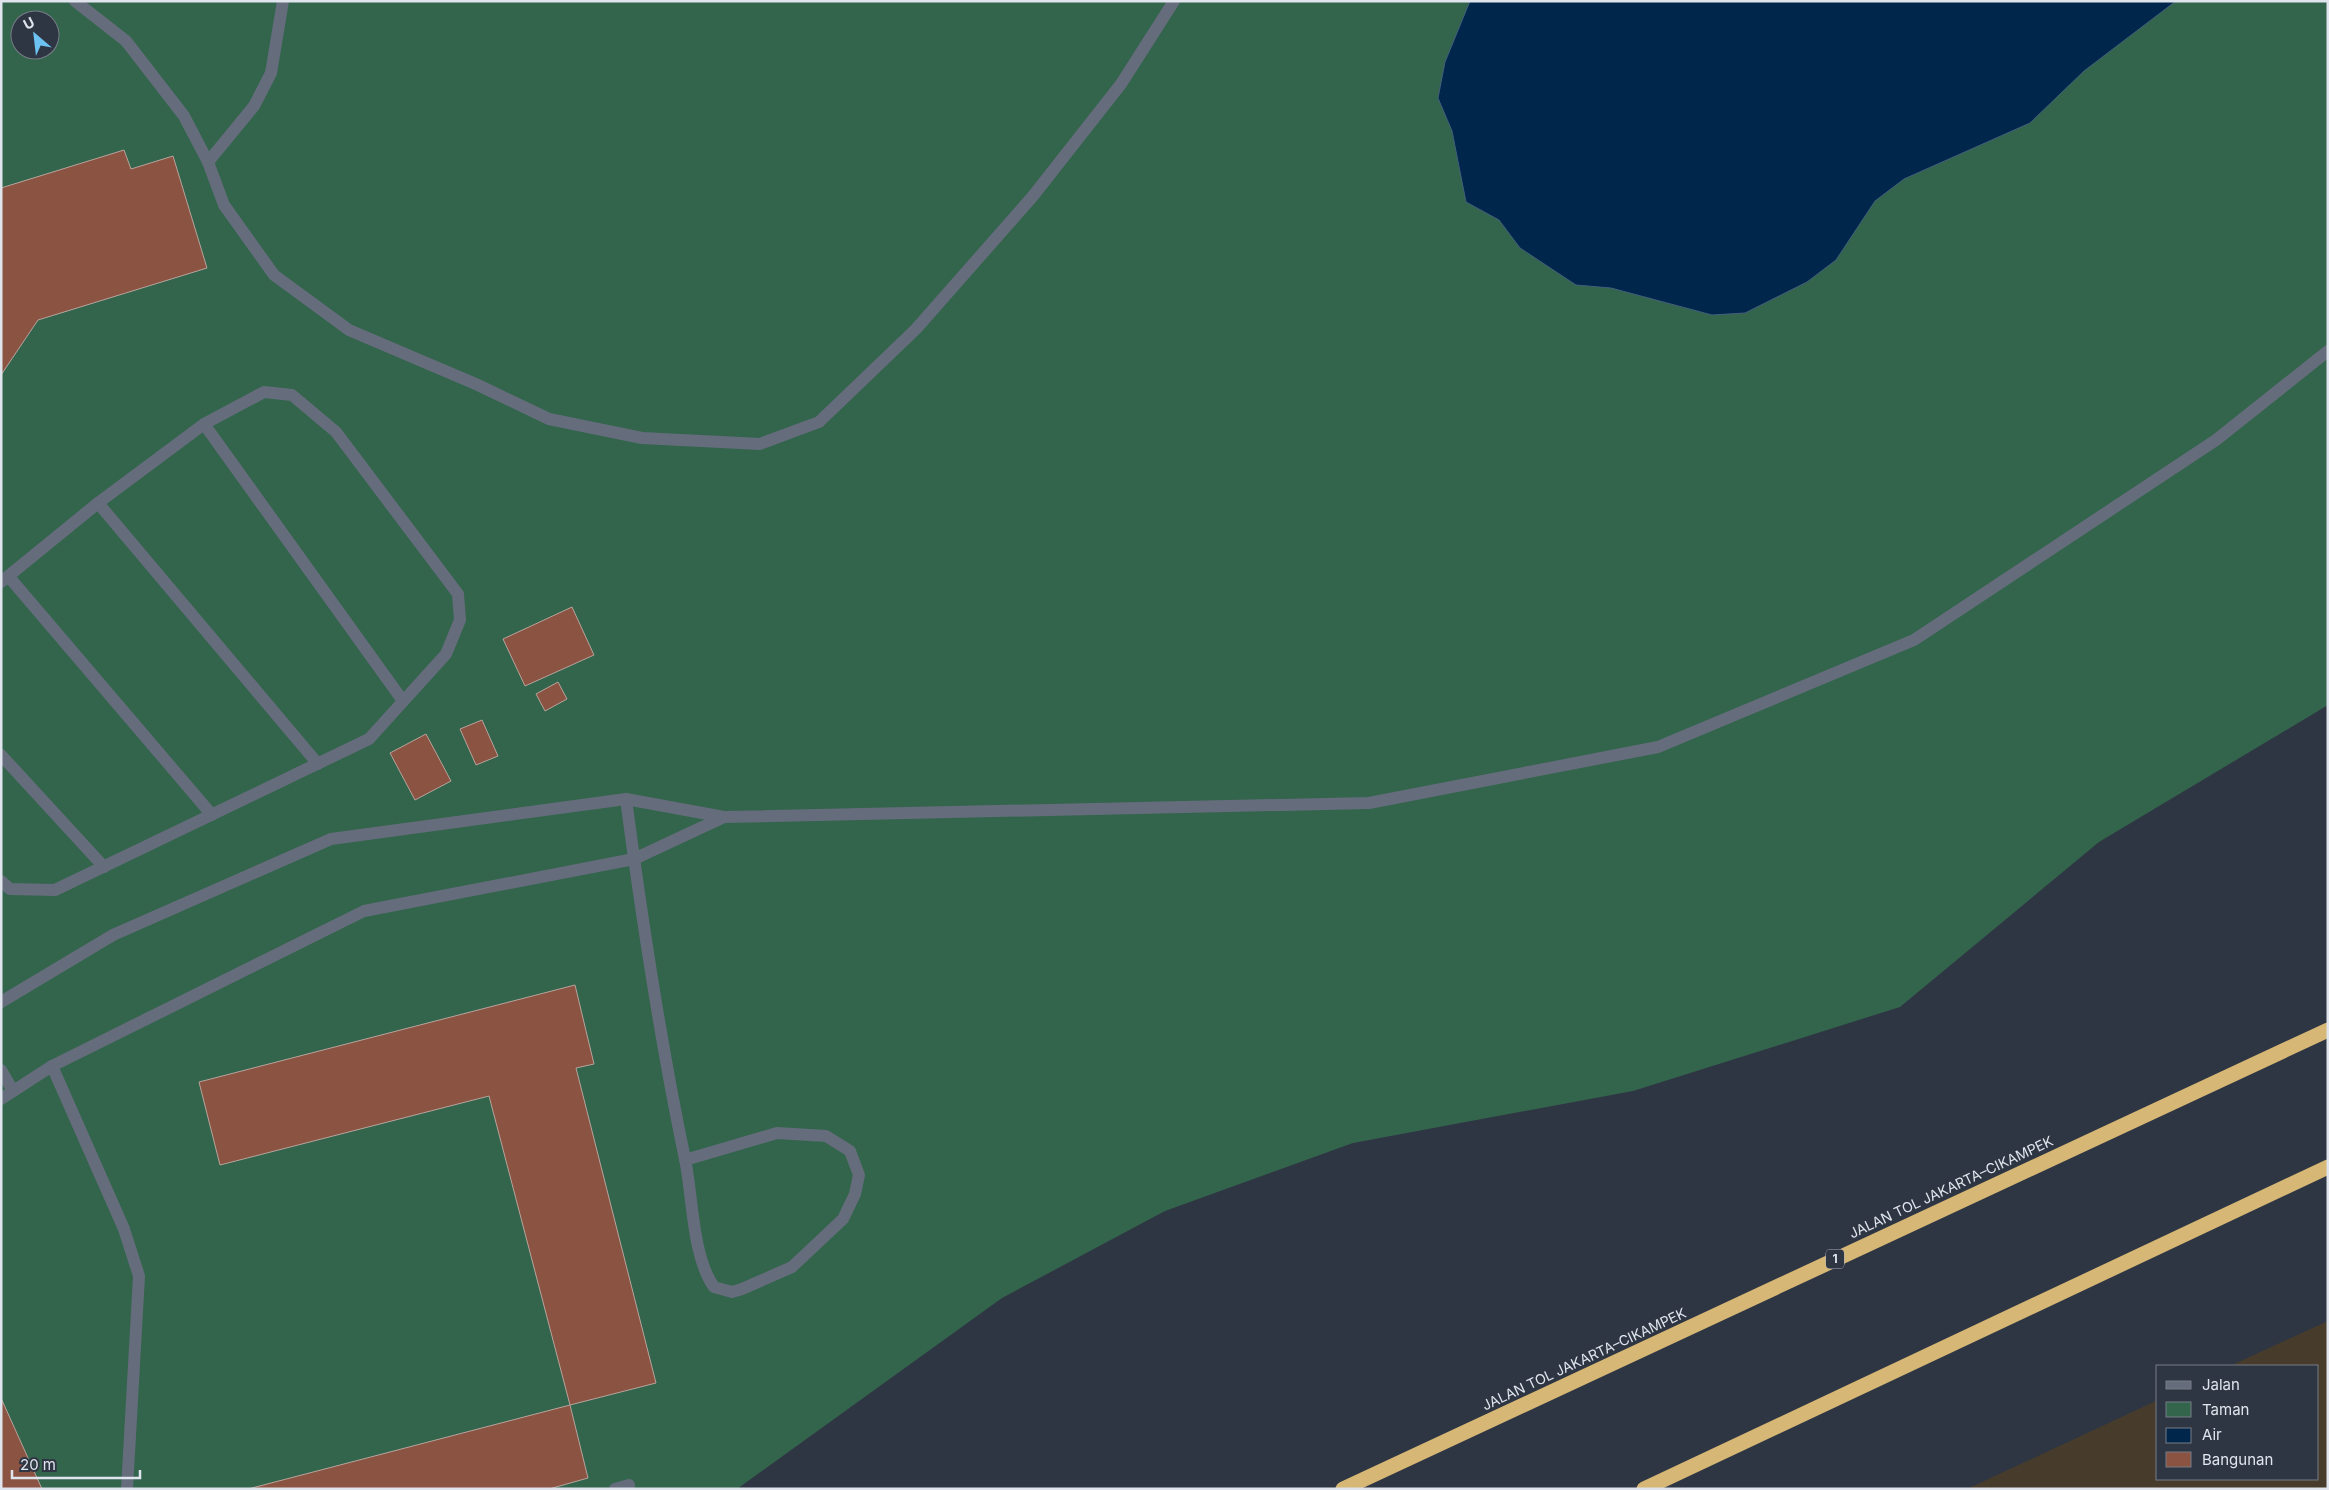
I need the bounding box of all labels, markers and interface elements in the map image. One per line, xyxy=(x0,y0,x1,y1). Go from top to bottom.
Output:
north arrow xyxy=(10,10,60,60)
text: U xyxy=(20,13,37,33)
street label: JALAN TOL JAKARTA–CIKAMPEK xyxy=(1846,1131,2056,1241)
road number: 1 xyxy=(1826,1250,1844,1268)
street label: JALAN TOL JAKARTA–CIKAMPEK xyxy=(1479,1303,1689,1413)
legend xyxy=(2156,1365,2319,1480)
text: Jalan xyxy=(2202,1375,2240,1394)
text: Taman xyxy=(2202,1400,2249,1419)
text: Air xyxy=(2202,1425,2222,1444)
scale bar xyxy=(12,1448,140,1480)
text: Bangunan xyxy=(2202,1450,2273,1469)
text: 20 m xyxy=(20,1455,56,1474)

